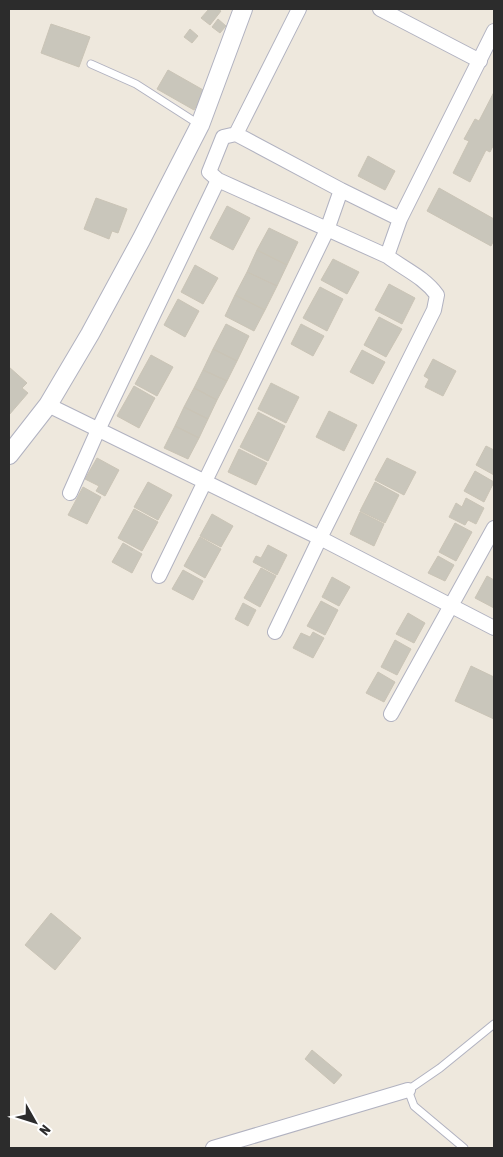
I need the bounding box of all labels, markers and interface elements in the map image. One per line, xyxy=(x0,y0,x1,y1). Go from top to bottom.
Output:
north arrow xyxy=(10,1097,60,1147)
text: N xyxy=(36,1122,54,1138)

